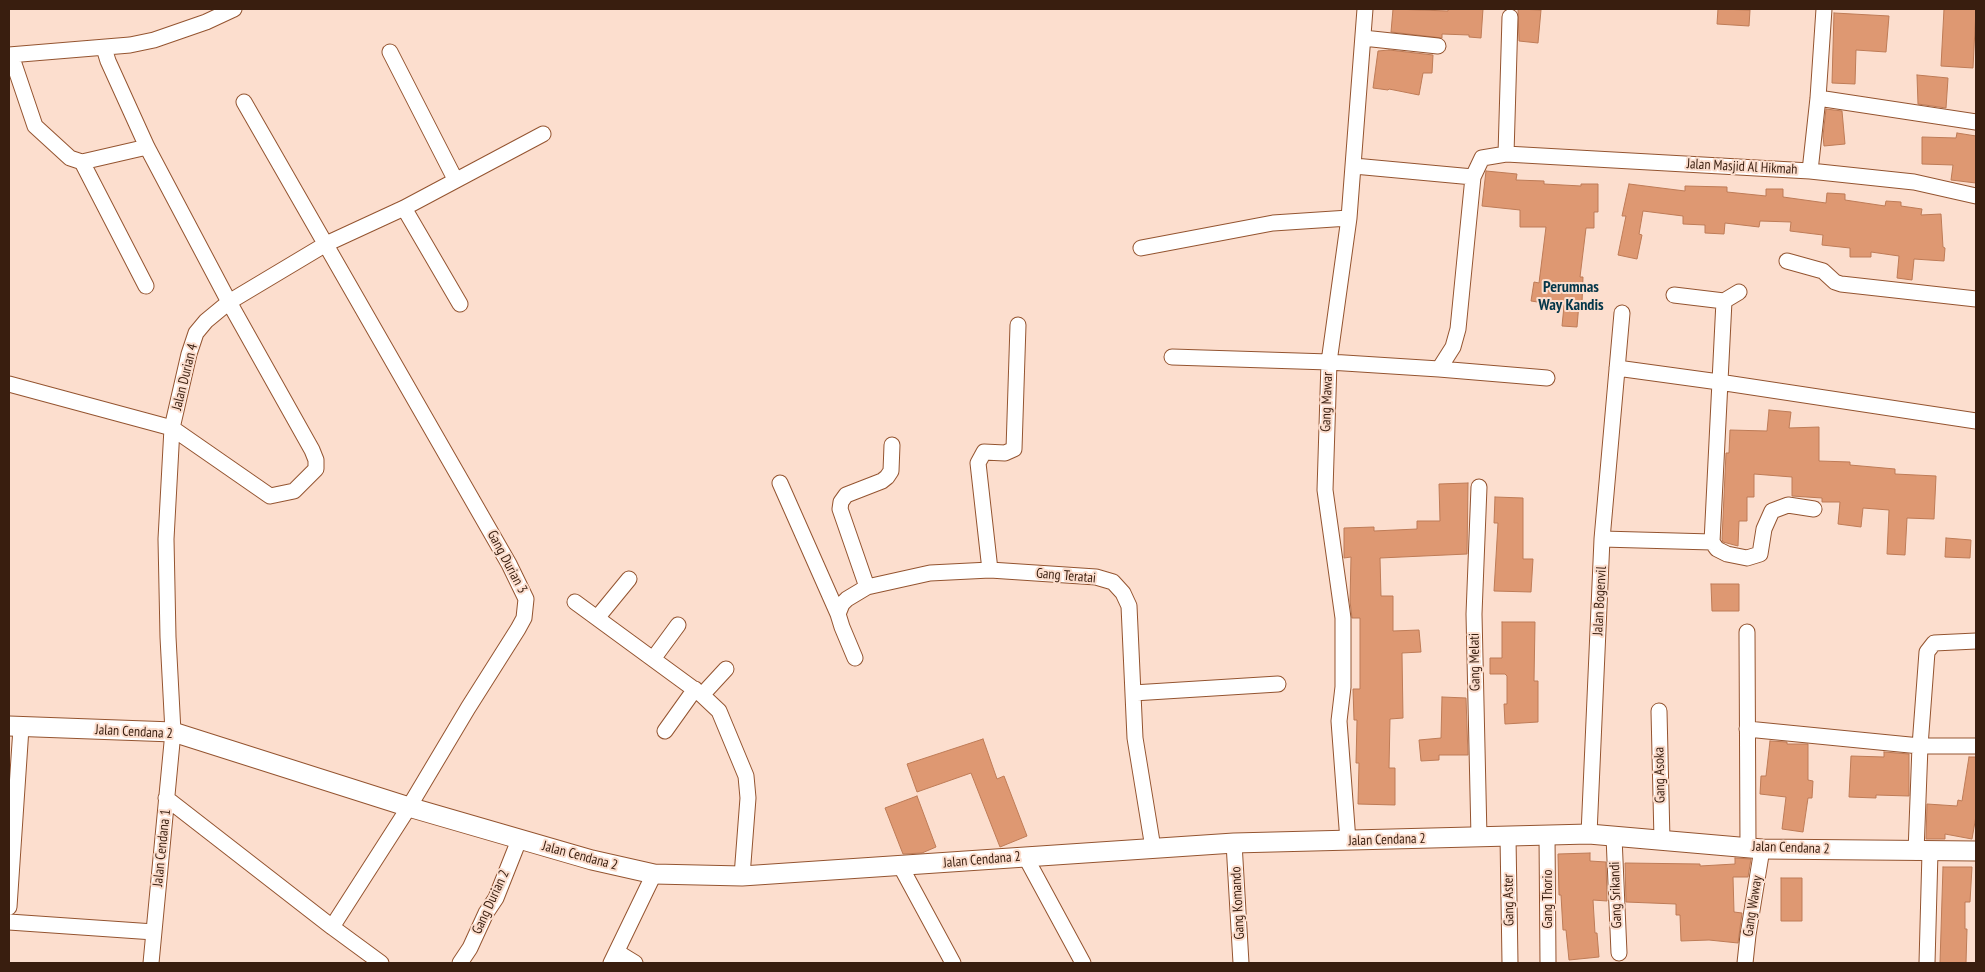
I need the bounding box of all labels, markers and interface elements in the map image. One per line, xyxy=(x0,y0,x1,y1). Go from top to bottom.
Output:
street label: Jalan Masjid Al Hikmah xyxy=(1686,156,1798,178)
district label: Perumnas Way Kandis xyxy=(1538,277,1604,315)
street label: Jalan Durian 4 xyxy=(169,342,201,412)
street label: Gang Mawar xyxy=(1318,372,1336,432)
street label: Gang Durian 3 xyxy=(483,528,531,596)
street label: Gang Teratai xyxy=(1035,565,1097,587)
street label: Jalan Bogenvil xyxy=(1590,566,1610,636)
street label: Gang Melati xyxy=(1466,633,1484,691)
street label: Jalan Cendana 2 xyxy=(95,722,173,742)
street label: Gang Asoka xyxy=(1651,747,1669,803)
street label: Jalan Cendana 1 xyxy=(150,809,174,887)
street label: Jalan Cendana 2 xyxy=(1348,830,1426,850)
street label: Jalan Cendana 2 xyxy=(540,838,620,874)
street label: Jalan Cendana 2 xyxy=(1752,838,1830,858)
street label: Jalan Cendana 2 xyxy=(943,848,1021,872)
street label: Gang Srikandi xyxy=(1606,861,1626,929)
street label: Gang Komando xyxy=(1228,866,1248,940)
street label: Gang Durian 2 xyxy=(469,867,513,937)
street label: Gang Thorio xyxy=(1540,869,1556,929)
street label: Gang Aster xyxy=(1500,874,1518,926)
street label: Gang Waway xyxy=(1740,874,1766,938)

